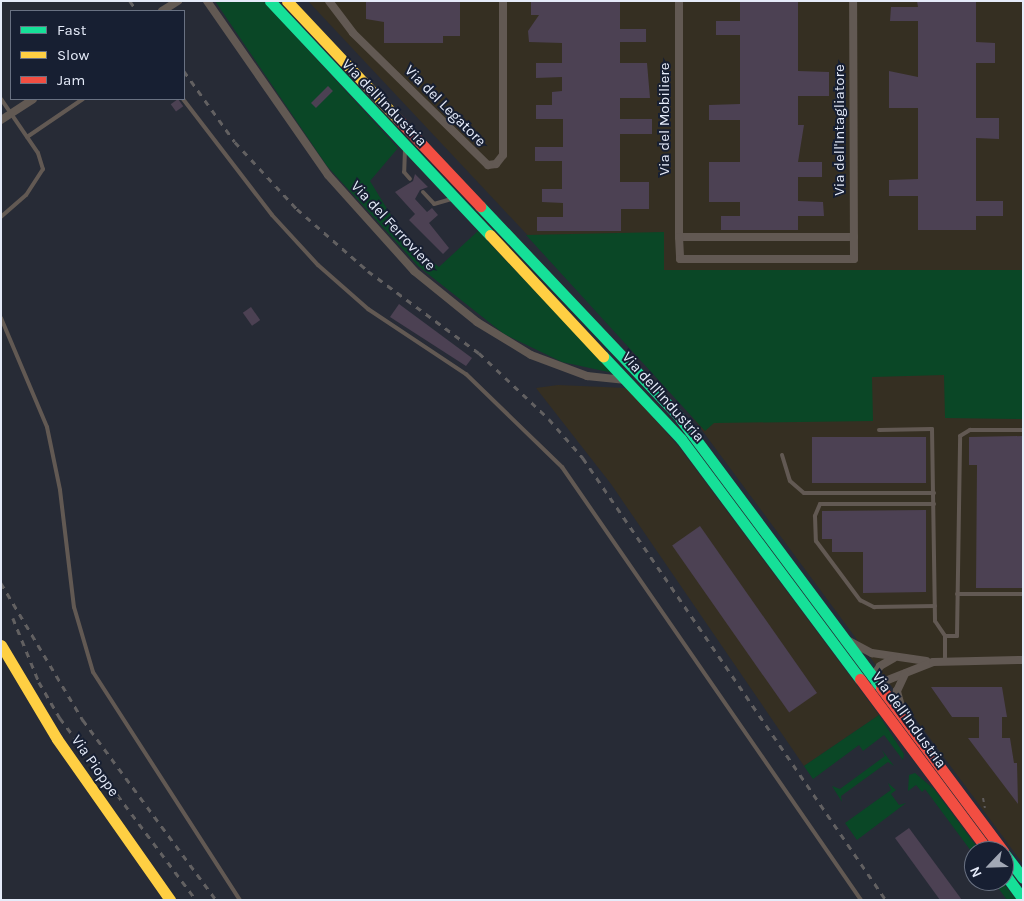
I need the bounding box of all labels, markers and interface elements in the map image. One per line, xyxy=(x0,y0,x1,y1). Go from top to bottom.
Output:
legend xyxy=(10,10,185,100)
text: Fast xyxy=(57,21,86,39)
text: Slow xyxy=(57,46,89,64)
street label: Via dell'Industria xyxy=(338,56,430,150)
street label: Via del Legatore xyxy=(401,62,489,150)
street label: Via del Mobiliere xyxy=(656,63,674,175)
street label: Via dell'Intagliatore xyxy=(831,64,849,196)
text: Jam xyxy=(57,71,85,89)
street label: Via del Ferroviere xyxy=(347,177,439,275)
street label: Via dell'Industria xyxy=(618,348,708,446)
street label: Via dell'Industria xyxy=(868,668,950,772)
street label: Via Pioppe xyxy=(67,732,123,800)
north arrow xyxy=(964,841,1014,891)
text: N xyxy=(966,864,986,880)

